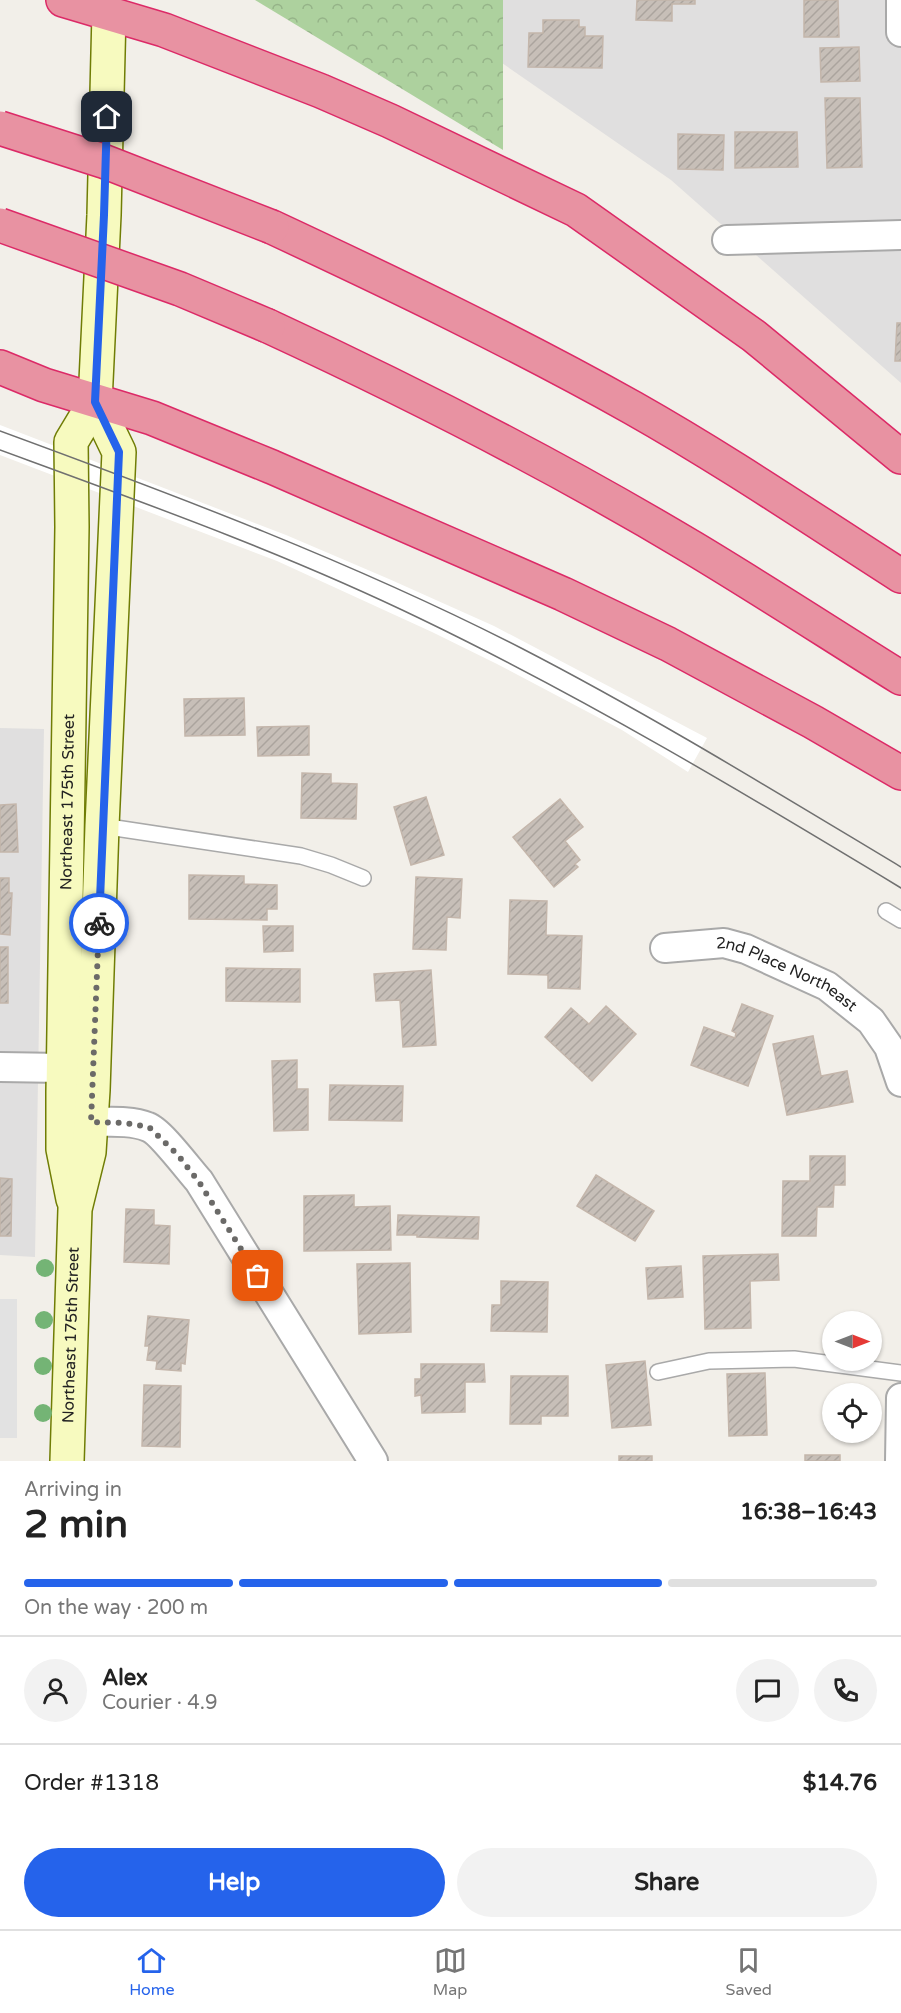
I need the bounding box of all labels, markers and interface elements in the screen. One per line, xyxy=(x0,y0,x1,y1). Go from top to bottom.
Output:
pin xyxy=(81,91,132,142)
icon: home xyxy=(90,100,123,133)
street label: Northeast 175th Street xyxy=(56,714,79,890)
courier xyxy=(69,893,129,953)
icon: bike xyxy=(83,907,116,940)
street label: 2nd Place Northeast xyxy=(715,933,861,1016)
street label: Northeast 175th Street xyxy=(58,1247,84,1424)
pin xyxy=(232,1250,283,1301)
icon: bag xyxy=(241,1259,274,1292)
north arrow xyxy=(822,1311,882,1371)
map controls xyxy=(822,1311,882,1443)
button: locate xyxy=(822,1383,882,1443)
text: Arriving in xyxy=(24,1478,122,1502)
text: 16:38–16:43 xyxy=(740,1499,877,1525)
text: 2 min xyxy=(24,1501,128,1548)
text: On the way · 200 m xyxy=(24,1596,208,1620)
button: person xyxy=(24,1659,87,1722)
button: chat xyxy=(736,1659,799,1722)
button: phone xyxy=(814,1659,877,1722)
text: Alex xyxy=(102,1665,148,1691)
text: Courier · 4.9 xyxy=(102,1691,217,1715)
text: Order #1318 xyxy=(24,1770,159,1796)
text: $14.76 xyxy=(803,1770,877,1796)
button: Help xyxy=(24,1848,445,1917)
button: Share xyxy=(457,1848,877,1917)
tab: Home xyxy=(129,1944,174,2000)
tab: Map xyxy=(433,1944,467,2000)
tab: Saved xyxy=(726,1944,772,2000)

